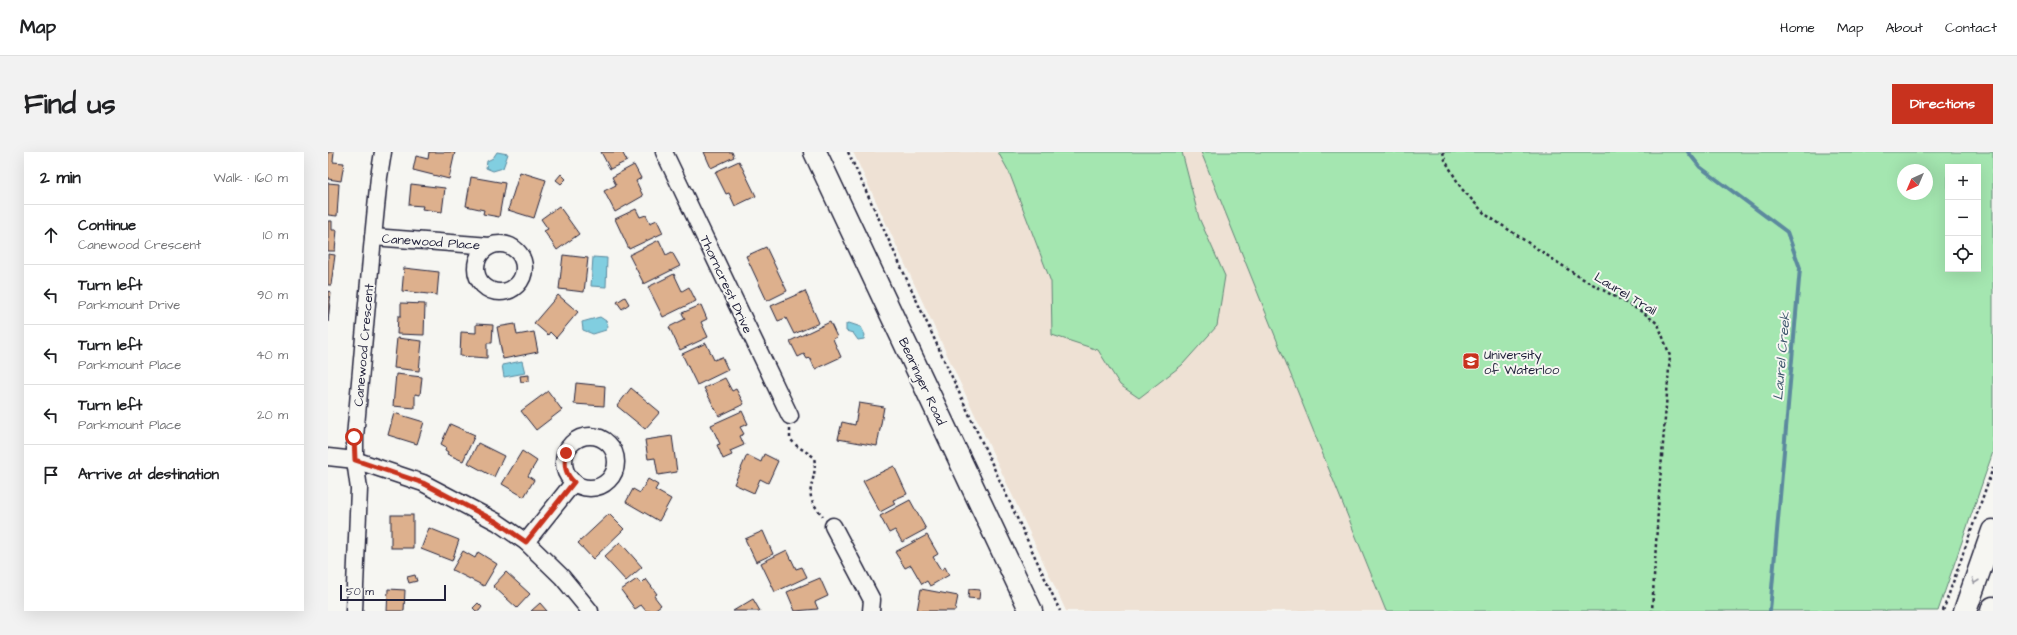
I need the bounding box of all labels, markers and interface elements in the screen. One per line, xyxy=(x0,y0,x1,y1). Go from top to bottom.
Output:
text: Map xyxy=(20,14,56,41)
text: Home xyxy=(1780,18,1815,38)
text: Map xyxy=(1837,18,1863,38)
text: About xyxy=(1885,18,1923,38)
text: Contact xyxy=(1945,18,1997,38)
button: Directions xyxy=(1892,84,1993,124)
text: Find us xyxy=(24,85,115,124)
north arrow xyxy=(1897,164,1933,200)
map controls xyxy=(1945,164,1981,272)
button: + xyxy=(1945,164,1981,200)
text: 2 min xyxy=(40,166,81,190)
text: Walk · 160 m xyxy=(214,169,288,187)
button: − xyxy=(1945,200,1981,236)
text: Continue xyxy=(78,215,136,236)
icon: ahead xyxy=(40,224,62,246)
text: 10 m xyxy=(263,226,288,244)
street label: Canewood Place xyxy=(381,230,481,254)
street label: Thorncrest Drive xyxy=(695,232,757,336)
text: Canewood Crescent xyxy=(78,236,201,254)
button: locate xyxy=(1945,236,1981,272)
street label: Laurel Trail xyxy=(1591,268,1660,319)
text: Turn left xyxy=(78,275,142,296)
street label: Canewood Crescent xyxy=(350,282,378,407)
icon: left xyxy=(40,284,62,306)
text: 90 m xyxy=(257,286,288,304)
text: Parkmount Drive xyxy=(78,296,180,314)
water label: Laurel Creek xyxy=(1768,311,1796,401)
text: Turn left xyxy=(78,335,142,356)
street label: Bearinger Road xyxy=(893,335,950,429)
icon: left xyxy=(40,344,62,366)
text: 40 m xyxy=(256,346,288,364)
place label: University of Waterloo xyxy=(1484,346,1560,379)
school or university icon: University of Waterloo xyxy=(1461,351,1481,371)
text: Parkmount Place xyxy=(78,356,181,374)
text: Turn left xyxy=(78,395,142,416)
icon: left xyxy=(40,404,62,426)
text: 20 m xyxy=(257,406,288,424)
text: Parkmount Place xyxy=(78,416,181,434)
route start xyxy=(345,428,363,446)
route end xyxy=(557,444,575,462)
icon: arrive xyxy=(40,464,62,486)
text: Arrive at destination xyxy=(78,464,219,485)
one-way arrow xyxy=(1972,577,1980,584)
scale bar xyxy=(340,583,446,602)
text: 50 m xyxy=(346,584,374,599)

